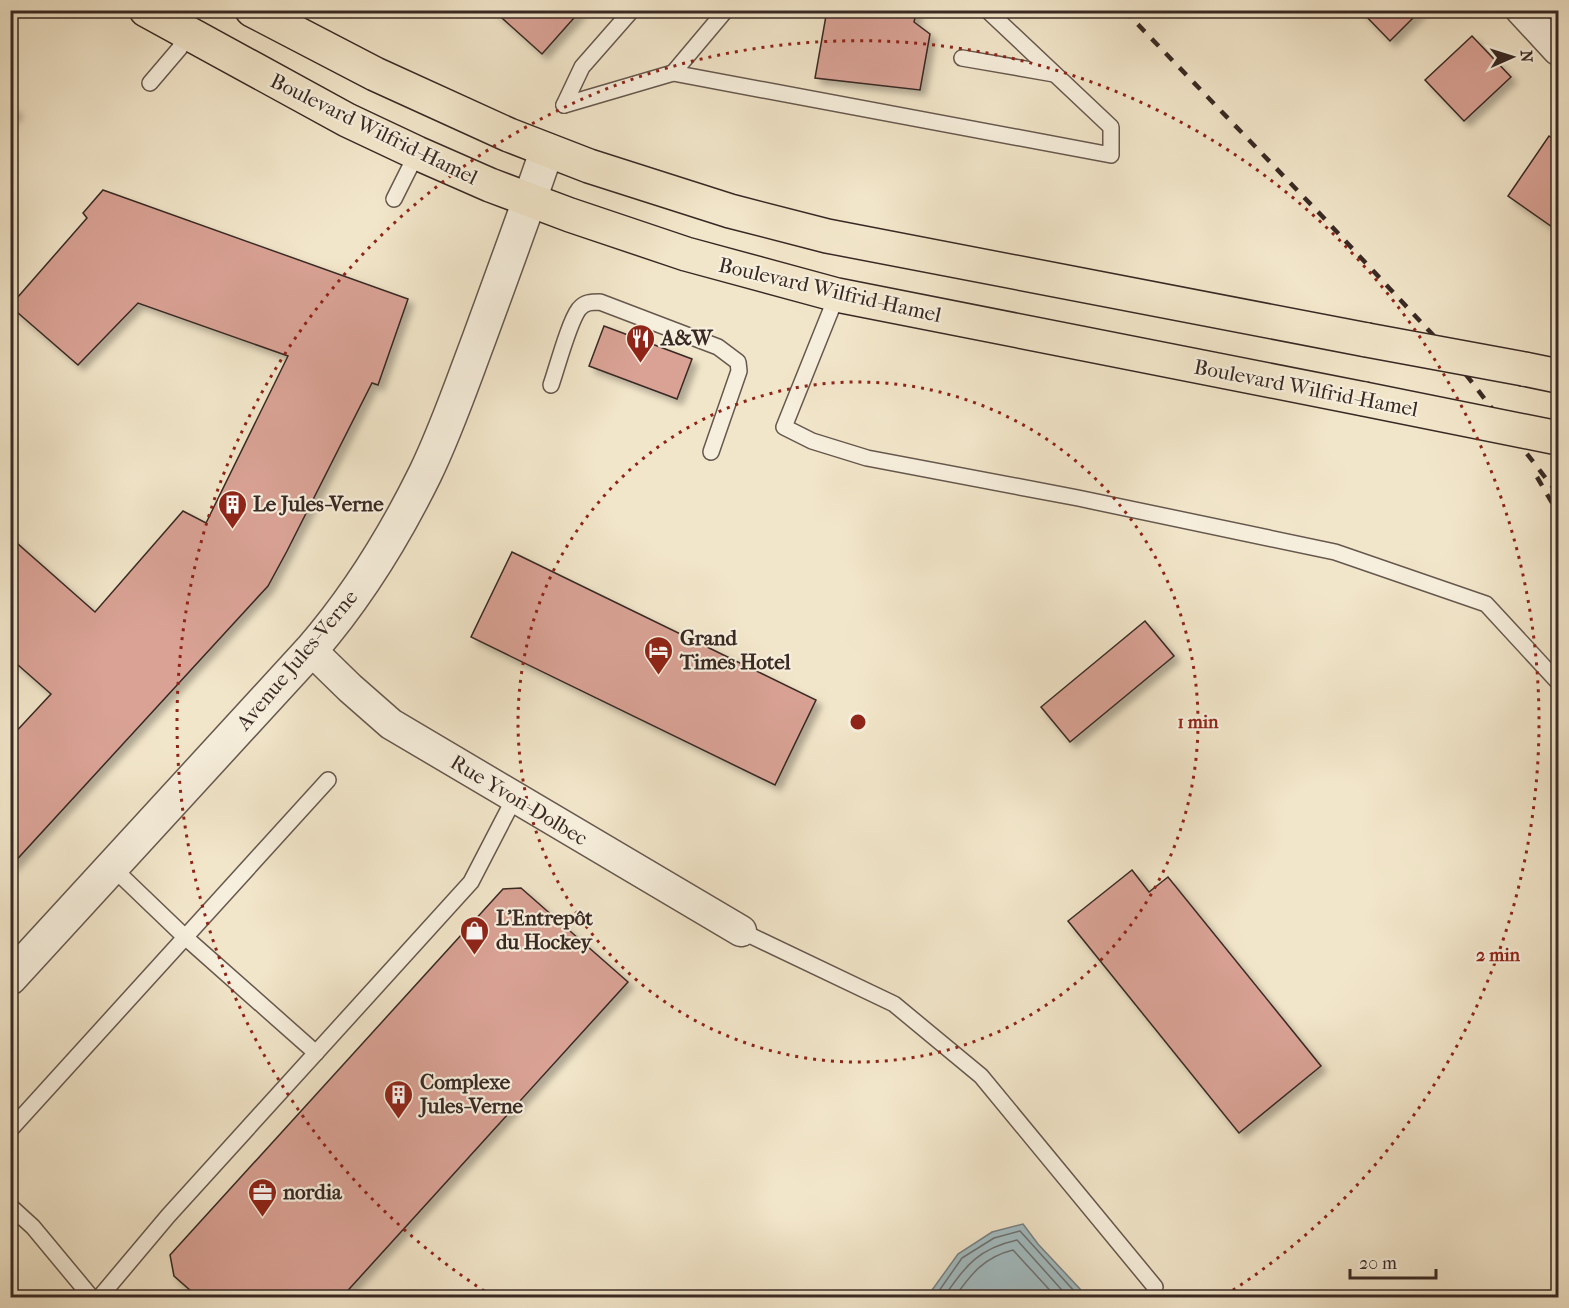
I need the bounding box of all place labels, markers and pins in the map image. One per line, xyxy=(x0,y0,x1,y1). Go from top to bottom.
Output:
restaurant icon: A&W xyxy=(624,322,656,364)
place label: A&W xyxy=(659,326,714,350)
building icon: Le Jules-Verne xyxy=(216,488,248,530)
place label: Le Jules-Verne xyxy=(253,492,384,516)
place label: Grand Times Hotel xyxy=(679,626,791,674)
hotel icon: Grand Times Hotel xyxy=(643,634,675,676)
centre of rings xyxy=(848,712,868,732)
place label: L'Entrepôt du Hockey xyxy=(496,906,594,954)
shop icon: L'Entrepôt du Hockey xyxy=(459,914,491,956)
place label: Complexe Jules-Verne xyxy=(418,1070,524,1118)
building icon: Complexe Jules-Verne xyxy=(383,1078,415,1120)
office icon: nordia xyxy=(246,1176,278,1218)
place label: nordia xyxy=(282,1180,343,1204)

